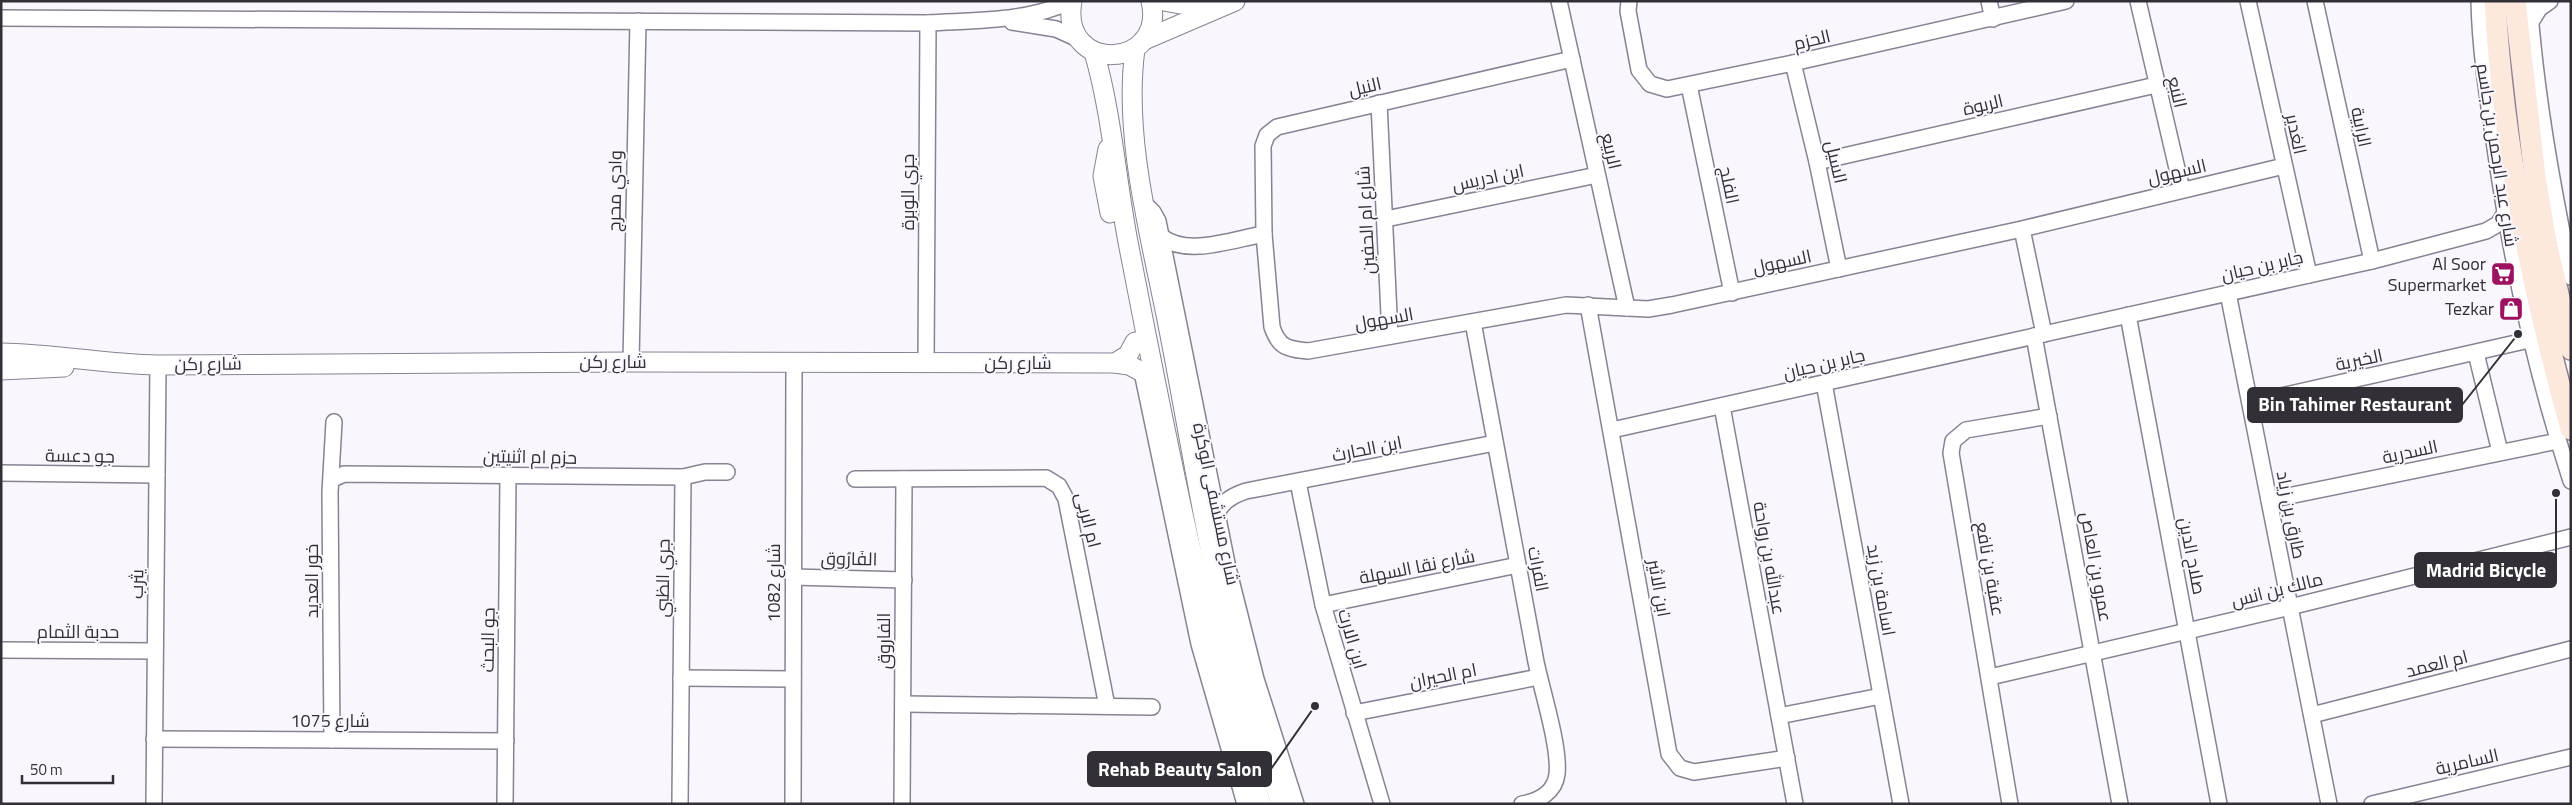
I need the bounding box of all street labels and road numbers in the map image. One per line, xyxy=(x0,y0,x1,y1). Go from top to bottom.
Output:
street label: الحزم xyxy=(1791,22,1833,57)
street label: شارع عبد الرحمن بن جاسم xyxy=(2470,61,2525,249)
street label: النيل xyxy=(1346,70,1384,103)
street label: النبع xyxy=(2161,73,2194,110)
street label: الربوة xyxy=(1960,87,2006,122)
street label: الرابية xyxy=(2344,104,2379,150)
street label: الغدير xyxy=(2279,110,2314,157)
street label: الربيع xyxy=(1594,130,1629,172)
street label: السيل xyxy=(1818,138,1854,186)
street label: وادي محرج xyxy=(600,150,630,232)
street label: السهول xyxy=(2145,152,2209,191)
street label: جري الوبرة xyxy=(894,154,922,230)
street label: ابن ادريس xyxy=(1449,157,1526,198)
street label: الفلج xyxy=(1712,163,1747,206)
street label: شارع ام الحفين xyxy=(1349,165,1382,275)
street label: السهول xyxy=(1750,242,1814,281)
street label: جابر بن حيان xyxy=(2218,243,2306,288)
street label: السهول xyxy=(1352,300,1416,337)
street label: جابر بن حيان xyxy=(1780,341,1868,386)
street label: الخيرية xyxy=(2333,341,2385,378)
street label: شارع ركن xyxy=(579,348,647,375)
street label: شارع ركن xyxy=(174,349,242,378)
street label: شارع ركن xyxy=(984,349,1052,376)
street label: شارع مستشفى الوكرة xyxy=(1186,420,1247,588)
street label: ابن الحارث xyxy=(1329,428,1404,469)
street label: السدرية xyxy=(2380,432,2440,471)
street label: جو دعسة xyxy=(45,441,115,470)
street label: حزم ام اثنيتين xyxy=(483,442,577,471)
street label: طارق بن زياد xyxy=(2270,469,2313,561)
street label: ام الربى xyxy=(1069,489,1108,550)
street label: عبدالله بن رواحة xyxy=(1746,499,1793,617)
street label: عمرو بن العاص xyxy=(2074,510,2119,624)
street label: صلاح الدين xyxy=(2172,515,2213,597)
street label: عقبة بن نافع xyxy=(1969,520,2012,618)
street label: جري الظبي xyxy=(648,538,678,618)
street label: شارع نقا السهلة xyxy=(1357,542,1477,591)
street label: اسامة بن زيد xyxy=(1860,542,1903,638)
street label: شارع 1082 xyxy=(760,543,787,623)
street label: خور العديد xyxy=(298,544,325,618)
street label: الفرات xyxy=(1521,544,1556,594)
street label: الفَارُوق xyxy=(820,545,878,572)
street label: ابن الاثير xyxy=(1641,556,1678,619)
street label: مالك بن انس xyxy=(2228,565,2326,614)
street label: يثرب xyxy=(123,569,150,599)
street label: ابن الارت xyxy=(1331,606,1374,672)
street label: جو البحث xyxy=(473,607,502,673)
street label: الفاروق xyxy=(870,613,897,669)
street label: حدبة الثمام xyxy=(37,618,119,645)
street label: ام العمد xyxy=(2403,643,2471,684)
street label: ام الحيران xyxy=(1407,656,1479,695)
street label: شارع 1075 xyxy=(290,707,370,734)
street label: السامرية xyxy=(2433,741,2501,782)

